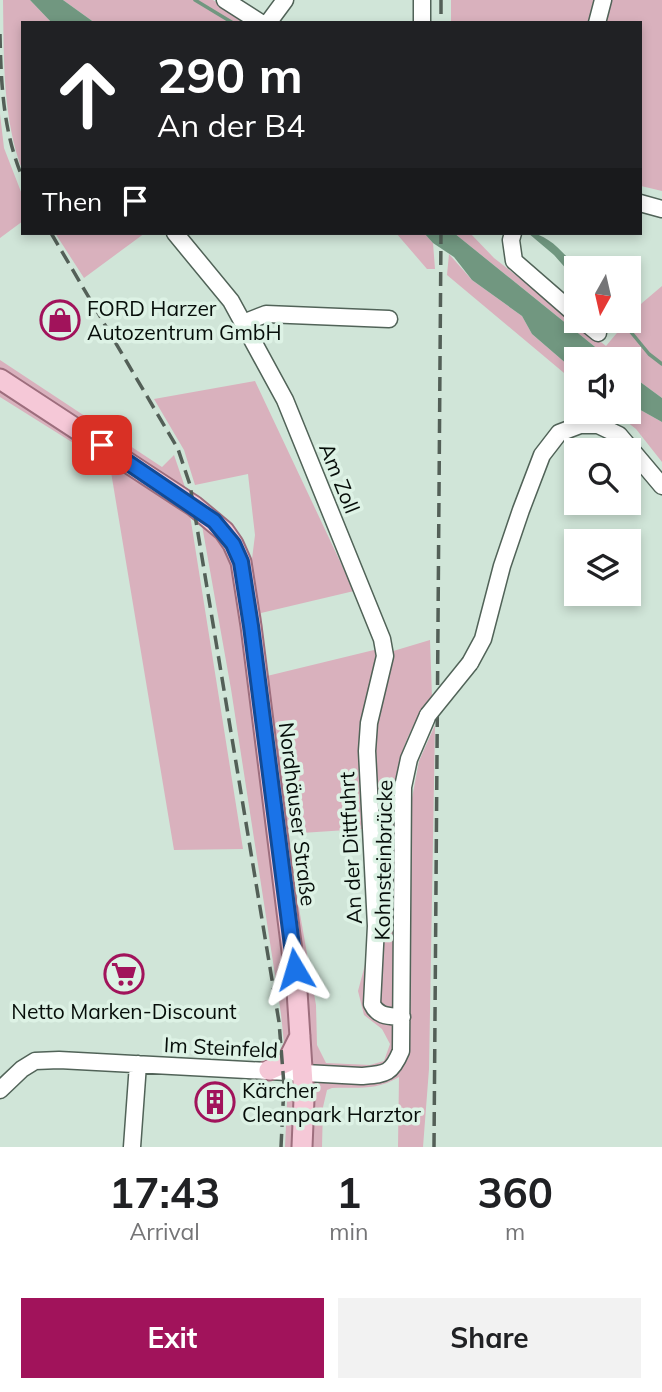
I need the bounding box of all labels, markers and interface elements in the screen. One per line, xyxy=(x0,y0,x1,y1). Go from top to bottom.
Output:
text: 290 m xyxy=(157,44,303,105)
icon: ahead xyxy=(42,49,133,140)
text: An der B4 xyxy=(157,105,305,145)
icon: arrive xyxy=(116,182,154,220)
text: Then xyxy=(42,185,102,218)
north arrow xyxy=(564,256,640,332)
map controls xyxy=(564,256,641,606)
place label: FORD Harzer Autozentrum GmbH xyxy=(87,295,282,345)
shop icon: FORD Harzer Autozentrum GmbH xyxy=(39,299,81,341)
button: sound xyxy=(564,347,641,424)
pin xyxy=(72,415,132,475)
icon: arrive xyxy=(83,426,121,464)
button: search xyxy=(564,438,641,515)
street label: Am Zoll xyxy=(314,439,366,517)
button: layers xyxy=(564,529,641,606)
street label: Nordhäuser Straße xyxy=(274,721,322,907)
street label: An der Dittfuhrt xyxy=(333,771,367,925)
street label: Kohnsteinbrücke xyxy=(369,779,397,941)
position arrow xyxy=(258,932,332,1006)
supermarket icon: Netto Marken-Discount xyxy=(103,953,145,995)
place label: Netto Marken-Discount xyxy=(11,998,237,1024)
street label: Im Steinfeld xyxy=(163,1031,279,1063)
place label: Kärcher Cleanpark Harztor xyxy=(242,1077,421,1127)
building icon: Kärcher Cleanpark Harztor xyxy=(194,1081,236,1123)
text: 17:43 xyxy=(109,1166,220,1219)
text: 1 xyxy=(336,1166,361,1219)
text: 360 xyxy=(477,1166,553,1219)
text: Arrival xyxy=(129,1217,200,1246)
text: min xyxy=(329,1217,368,1246)
text: m xyxy=(505,1217,525,1246)
button: Exit xyxy=(21,1298,324,1378)
button: Share xyxy=(338,1298,641,1378)

